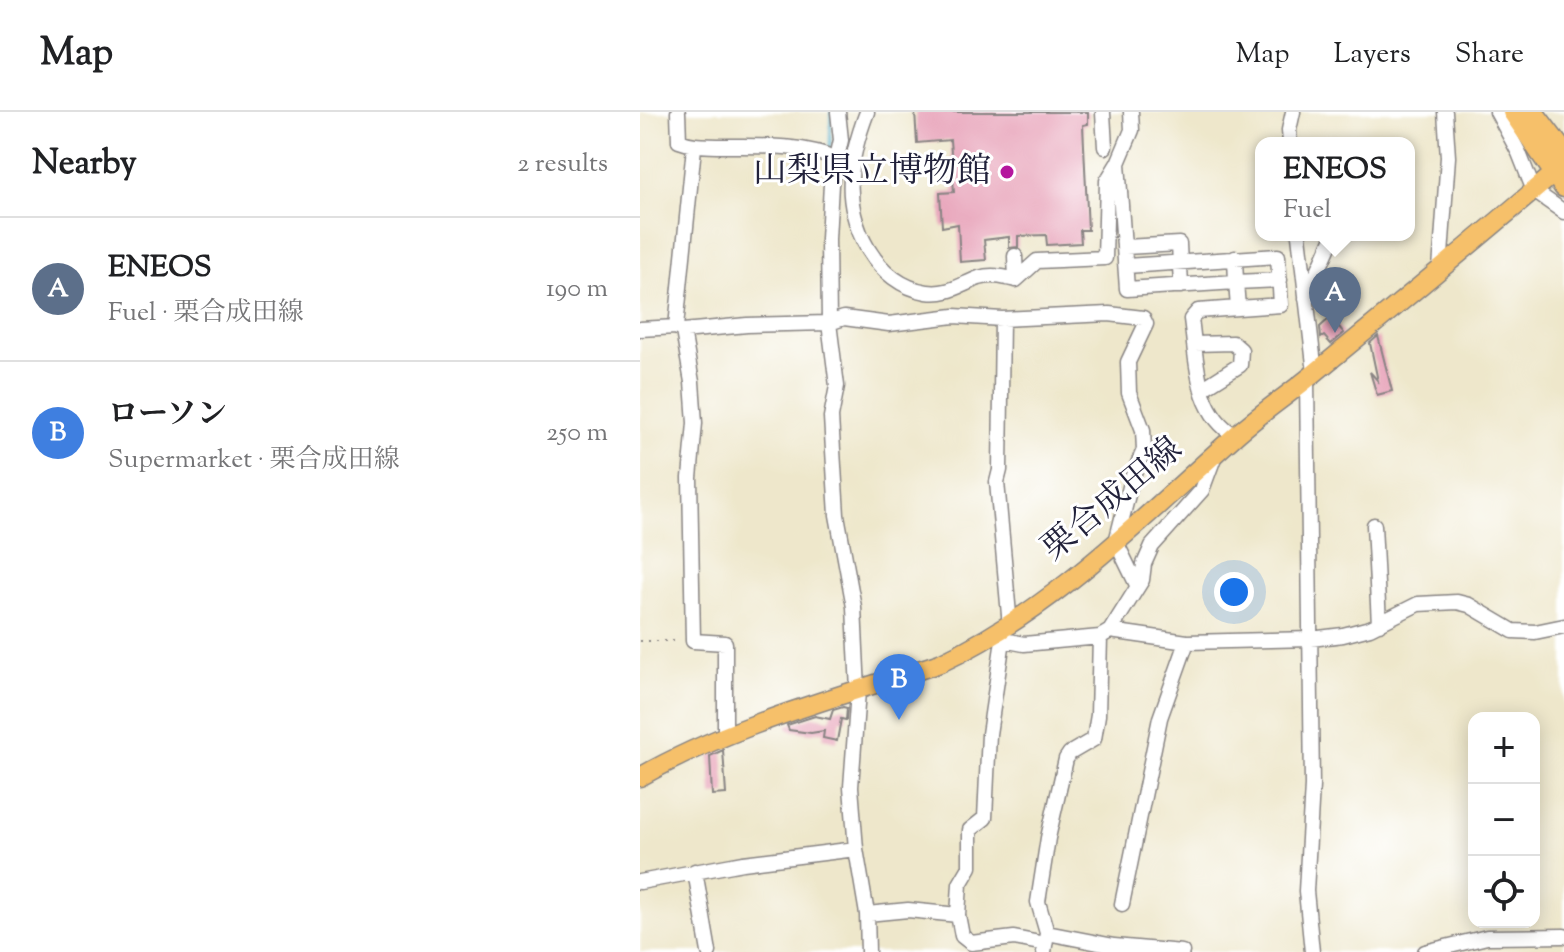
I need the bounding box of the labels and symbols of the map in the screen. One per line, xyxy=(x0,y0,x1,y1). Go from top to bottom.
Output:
place label: 山梨県立博物館 xyxy=(753,148,991,197)
marker: 山梨県立博物館 xyxy=(998,163,1016,181)
pin: A xyxy=(1309,267,1361,333)
street label: 栗合成田線 xyxy=(1032,427,1194,573)
your location xyxy=(1214,572,1254,612)
pin: B xyxy=(873,654,925,720)

